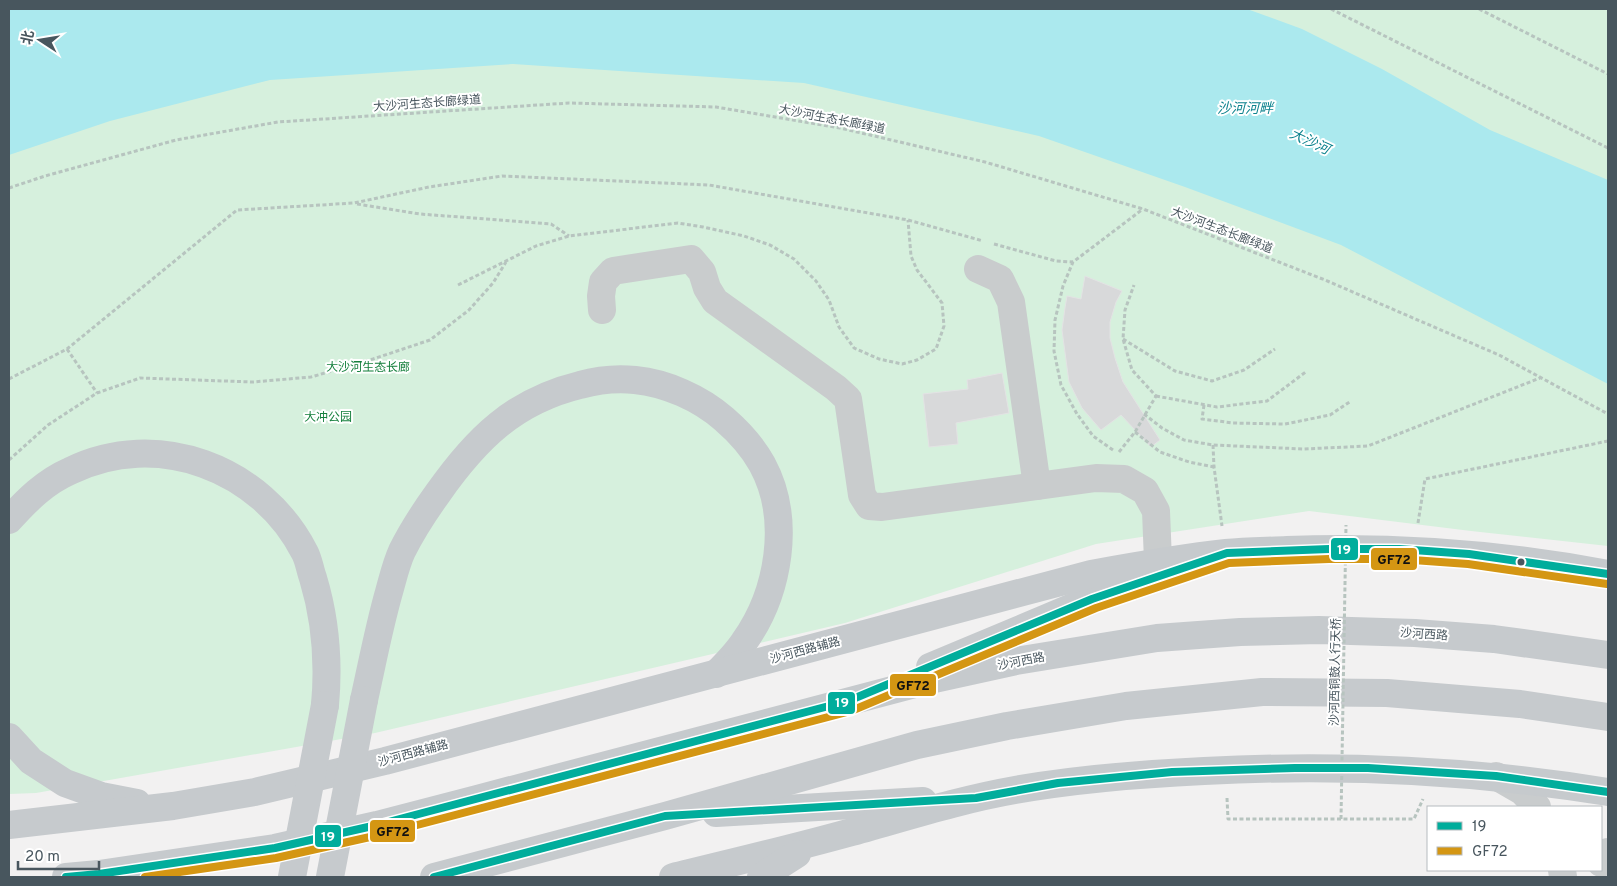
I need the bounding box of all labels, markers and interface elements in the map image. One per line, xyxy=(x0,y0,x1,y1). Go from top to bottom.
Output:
north arrow xyxy=(15,15,65,65)
text: 北 xyxy=(19,29,39,46)
street label: 大沙河生态长廊绿道 xyxy=(373,92,482,116)
water label: 沙河河畔 xyxy=(1217,101,1275,118)
street label: 大沙河生态长廊绿道 xyxy=(777,102,886,138)
water label: 大沙河 xyxy=(1287,126,1335,160)
street label: 大沙河生态长廊绿道 xyxy=(1168,204,1275,258)
park label: 大沙河生态长廊 xyxy=(326,360,410,376)
park label: 大冲公园 xyxy=(304,410,352,426)
line badge: 19 xyxy=(1330,537,1359,561)
text: 19 xyxy=(1337,542,1351,559)
line badge: GF72 xyxy=(1370,547,1418,571)
text: GF72 xyxy=(1377,552,1411,569)
unlabelled marker xyxy=(1516,557,1526,567)
street label: 沙河西铜鼓人行天桥 xyxy=(1327,618,1345,726)
street label: 沙河西路 xyxy=(1399,625,1448,645)
street label: 沙河西路辅路 xyxy=(768,634,842,668)
street label: 沙河西路 xyxy=(996,650,1046,674)
line badge: GF72 xyxy=(889,673,937,697)
text: GF72 xyxy=(896,678,930,695)
line badge: 19 xyxy=(827,691,856,715)
text: 19 xyxy=(835,695,849,712)
street label: 沙河西路辅路 xyxy=(376,737,450,771)
legend xyxy=(1427,806,1602,871)
text: 19 xyxy=(1472,818,1487,837)
line badge: GF72 xyxy=(369,819,416,843)
line badge: 19 xyxy=(314,824,342,848)
text: GF72 xyxy=(376,824,410,841)
text: 19 xyxy=(321,829,335,846)
scale bar xyxy=(18,838,99,870)
text: GF72 xyxy=(1472,843,1508,862)
text: 20 m xyxy=(25,848,60,867)

